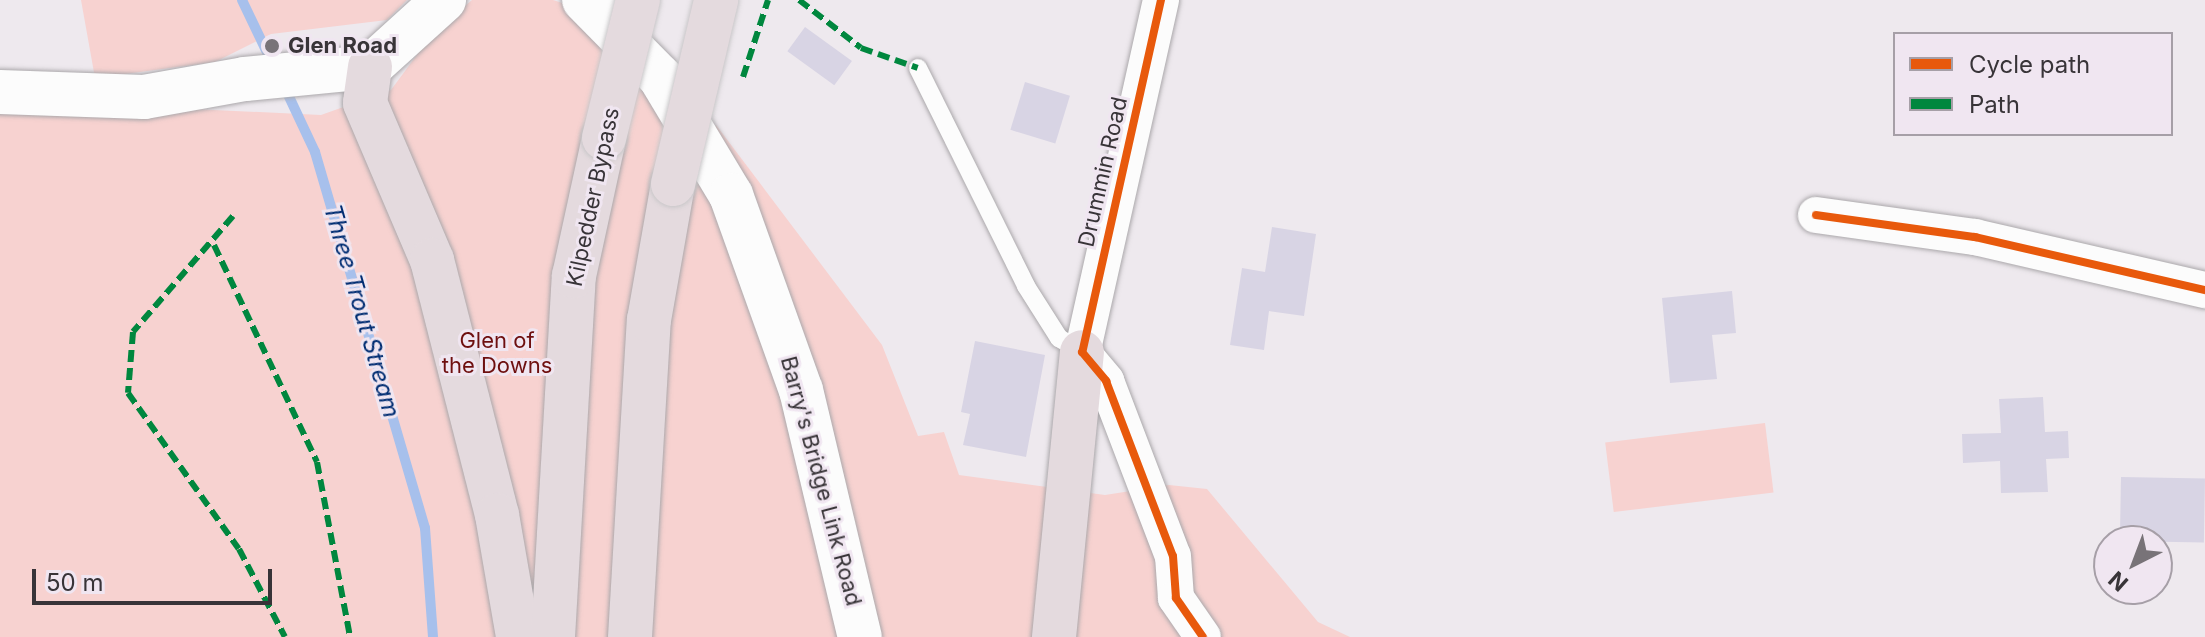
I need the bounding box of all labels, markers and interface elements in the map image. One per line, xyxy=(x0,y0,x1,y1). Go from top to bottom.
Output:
legend xyxy=(1893,32,2173,136)
place label: Glen Road xyxy=(288,33,397,59)
marker: Glen Road xyxy=(263,37,281,55)
text: Cycle path xyxy=(1969,50,2090,79)
text: Path xyxy=(1969,90,2020,119)
street label: Drummin Road xyxy=(1073,94,1133,250)
street label: Kilpedder Bypass xyxy=(561,105,625,289)
water label: Three Trout Stream xyxy=(318,201,406,421)
park label: Glen of the Downs xyxy=(442,327,552,378)
street label: Barry's Bridge Link Road xyxy=(775,353,867,609)
north arrow xyxy=(2093,525,2173,605)
scale bar xyxy=(36,553,276,603)
text: N xyxy=(2103,566,2133,597)
text: 50 m xyxy=(46,568,104,597)

